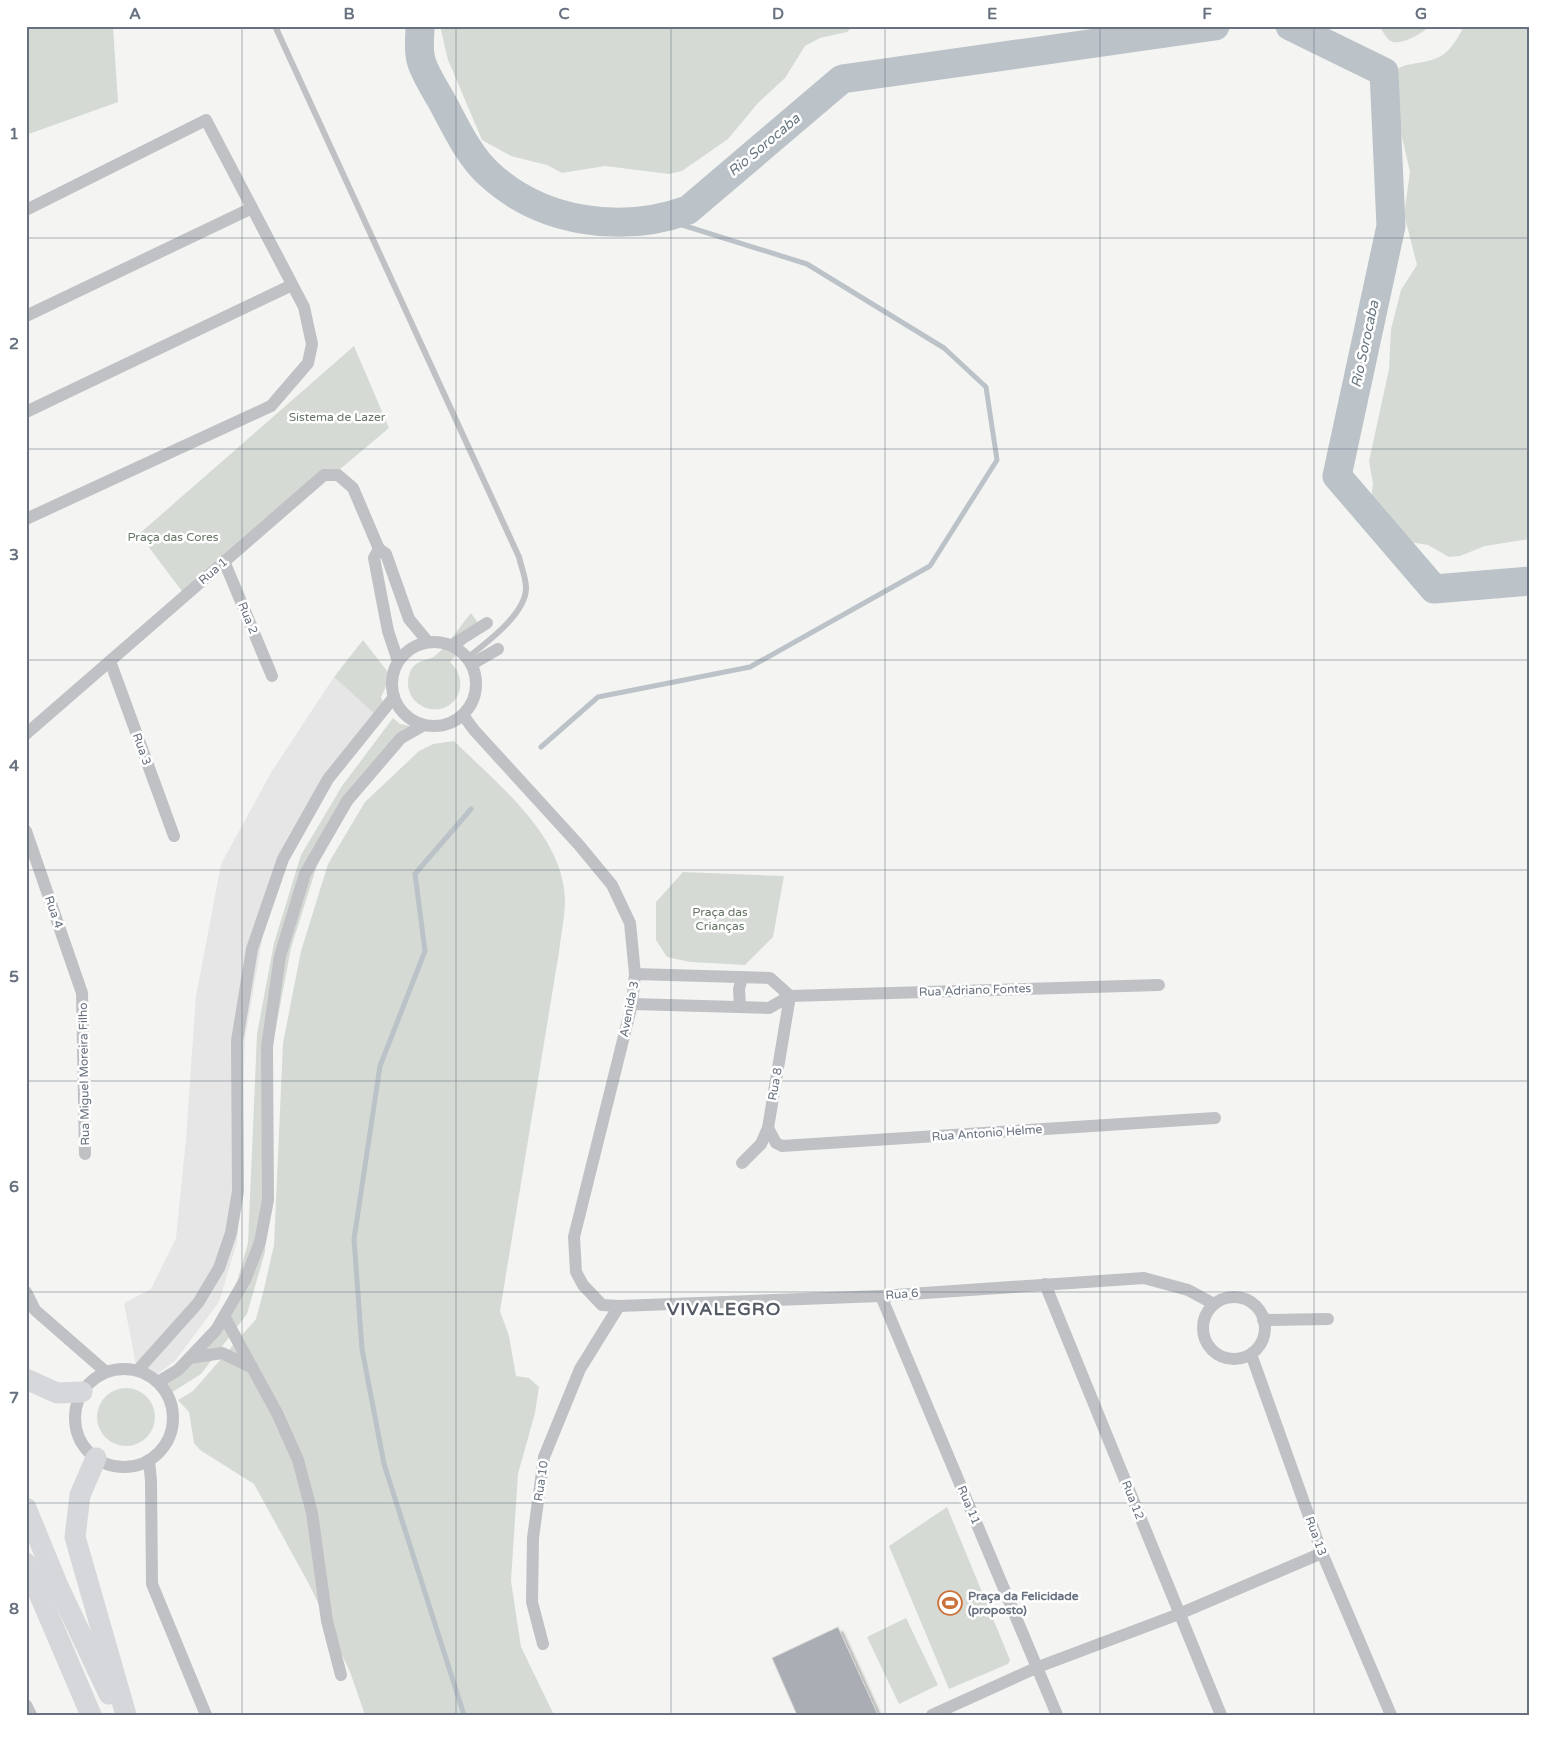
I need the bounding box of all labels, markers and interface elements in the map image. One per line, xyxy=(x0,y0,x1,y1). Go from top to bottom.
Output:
text: A xyxy=(129,4,141,24)
text: B xyxy=(343,4,355,24)
text: C xyxy=(558,4,570,24)
text: D xyxy=(772,4,784,24)
text: E xyxy=(987,4,997,24)
text: F xyxy=(1202,4,1212,24)
text: G xyxy=(1415,4,1427,24)
water label: Rio Sorocaba xyxy=(725,109,804,180)
text: 1 xyxy=(9,124,19,144)
water label: Rio Sorocaba xyxy=(1347,298,1383,389)
text: 2 xyxy=(9,334,19,354)
park label: Sistema de Lazer xyxy=(289,410,386,424)
park label: Praça das Cores xyxy=(127,530,219,544)
text: 3 xyxy=(9,545,19,565)
street label: Rua 1 xyxy=(196,555,230,587)
street label: Rua 2 xyxy=(235,600,261,636)
street label: Rua 3 xyxy=(130,731,154,767)
text: 4 xyxy=(9,756,19,776)
street label: Rua 4 xyxy=(42,894,66,930)
park label: Praça das Crianças xyxy=(692,905,748,933)
text: 5 xyxy=(9,967,19,987)
street label: Avenida 3 xyxy=(617,980,641,1038)
street label: Rua Adriano Fontes xyxy=(919,981,1032,999)
street label: Rua Miguel Moreira Filho xyxy=(76,1002,92,1146)
street label: Rua 8 xyxy=(765,1066,785,1102)
street label: Rua Antonio Helme xyxy=(931,1122,1043,1144)
text: 6 xyxy=(9,1177,19,1197)
street label: Rua 6 xyxy=(885,1286,919,1302)
district label: VIVALEGRO xyxy=(667,1298,781,1320)
text: 7 xyxy=(9,1388,19,1408)
street label: Rua 10 xyxy=(531,1459,551,1502)
street label: Rua 12 xyxy=(1119,1478,1147,1522)
street label: Rua 11 xyxy=(955,1483,983,1527)
street label: Rua 13 xyxy=(1302,1514,1330,1558)
place label: Praça da Felicidade (proposto) xyxy=(968,1589,1079,1618)
sports icon: Praça da Felicidade (proposto) xyxy=(937,1590,963,1616)
text: 8 xyxy=(9,1599,19,1619)

